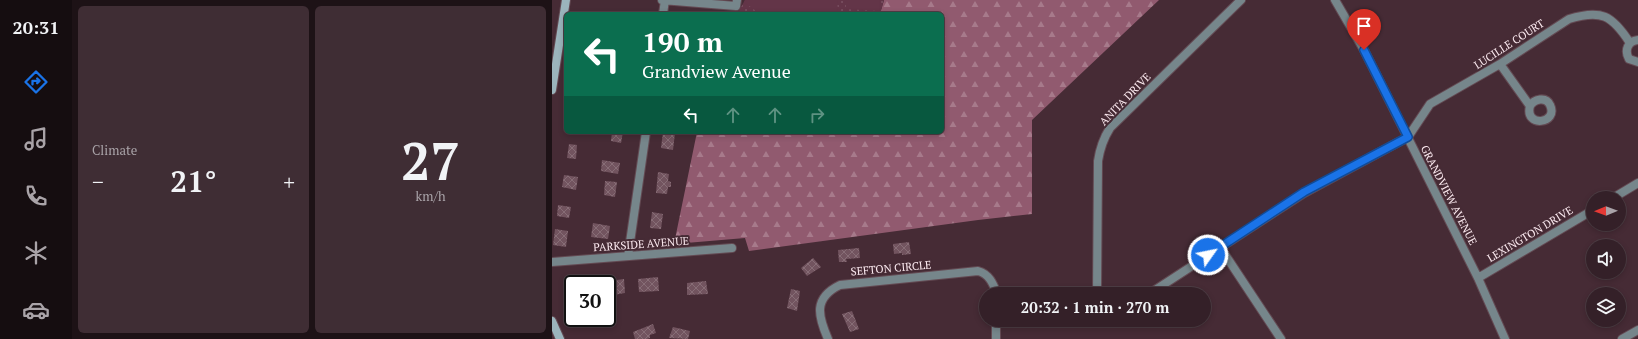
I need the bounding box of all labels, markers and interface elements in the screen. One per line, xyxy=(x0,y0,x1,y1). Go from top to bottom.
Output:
pin xyxy=(1347,9,1381,50)
text: 20:31 xyxy=(13,15,59,39)
icon: arrive xyxy=(1353,15,1375,37)
street label: LUCILLE COURT xyxy=(1471,16,1547,72)
text: 190 m xyxy=(642,23,723,60)
icon: left xyxy=(576,28,628,80)
text: Grandview Avenue xyxy=(642,59,791,83)
icon: directions xyxy=(22,68,50,96)
street label: ANITA DRIVE xyxy=(1096,70,1154,128)
icon: left xyxy=(680,104,702,126)
icon: ahead xyxy=(722,104,744,126)
icon: ahead xyxy=(764,104,786,126)
icon: right xyxy=(806,104,828,126)
icon: music xyxy=(22,125,50,153)
text: 27 xyxy=(401,126,460,195)
text: Climate xyxy=(92,141,137,159)
street label: GRANDVIEW AVENUE xyxy=(1418,143,1480,247)
text: 21° xyxy=(170,161,217,201)
text: − xyxy=(92,167,104,196)
text: + xyxy=(283,167,295,196)
icon: phone xyxy=(22,182,50,210)
text: km/h xyxy=(415,187,446,205)
north arrow xyxy=(1586,191,1626,231)
map controls xyxy=(1586,191,1626,327)
street label: LEXINGTON DRIVE xyxy=(1485,203,1575,265)
street label: PARKSIDE AVENUE xyxy=(593,234,689,254)
position arrow xyxy=(1187,234,1229,276)
icon: climate xyxy=(22,239,50,267)
button: sound xyxy=(1586,239,1626,279)
street label: SEFTON CIRCLE xyxy=(850,258,932,278)
speed limit sign: 30 xyxy=(564,275,616,327)
button: layers xyxy=(1586,287,1626,327)
icon: car xyxy=(22,296,50,324)
text: 20:32 · 1 min · 270 m xyxy=(1021,297,1169,317)

